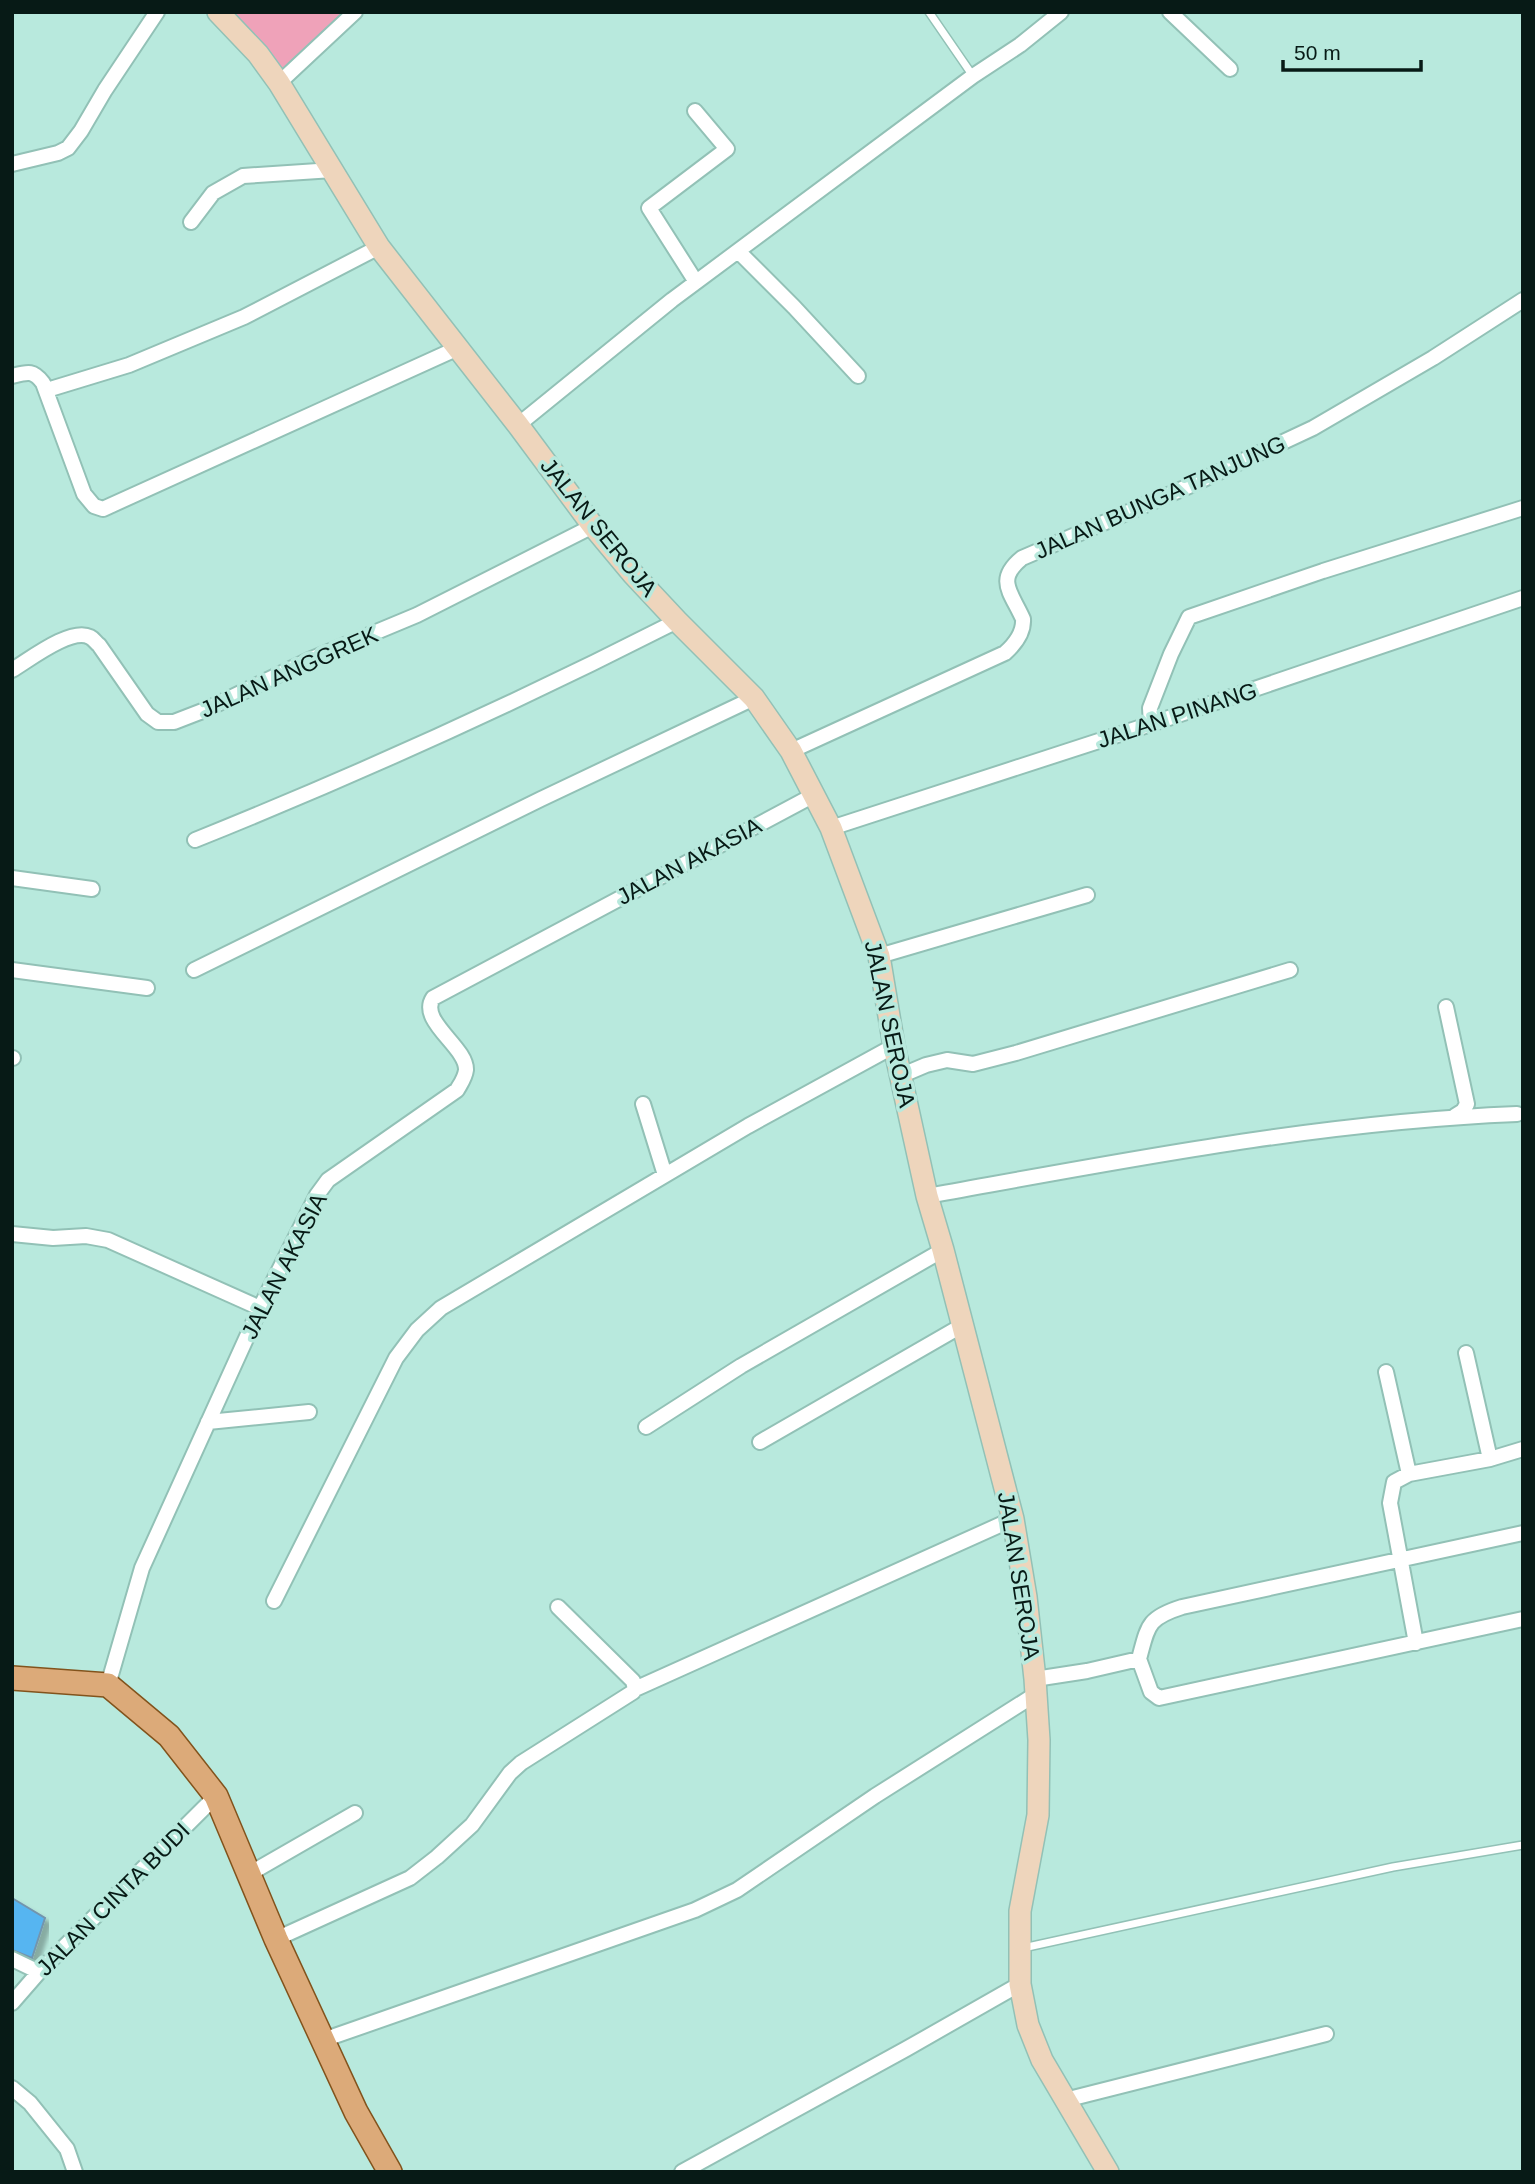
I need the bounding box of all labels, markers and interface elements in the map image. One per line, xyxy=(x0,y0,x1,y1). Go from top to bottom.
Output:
scale bar xyxy=(1283,28,1421,72)
text: 50 m xyxy=(1294,41,1341,64)
street label: JALAN BUNGA TANJUNG xyxy=(1031,430,1289,564)
street label: JALAN SEROJA xyxy=(535,453,663,602)
street label: JALAN ANGGREK xyxy=(196,621,382,723)
street label: JALAN PINANG xyxy=(1094,677,1260,753)
street label: JALAN AKASIA xyxy=(612,812,766,910)
street label: JALAN SEROJA xyxy=(860,938,921,1110)
street label: JALAN AKASIA xyxy=(236,1188,332,1343)
street label: JALAN SEROJA xyxy=(993,1490,1045,1663)
street label: JALAN CINTA BUDI xyxy=(31,1817,195,1981)

